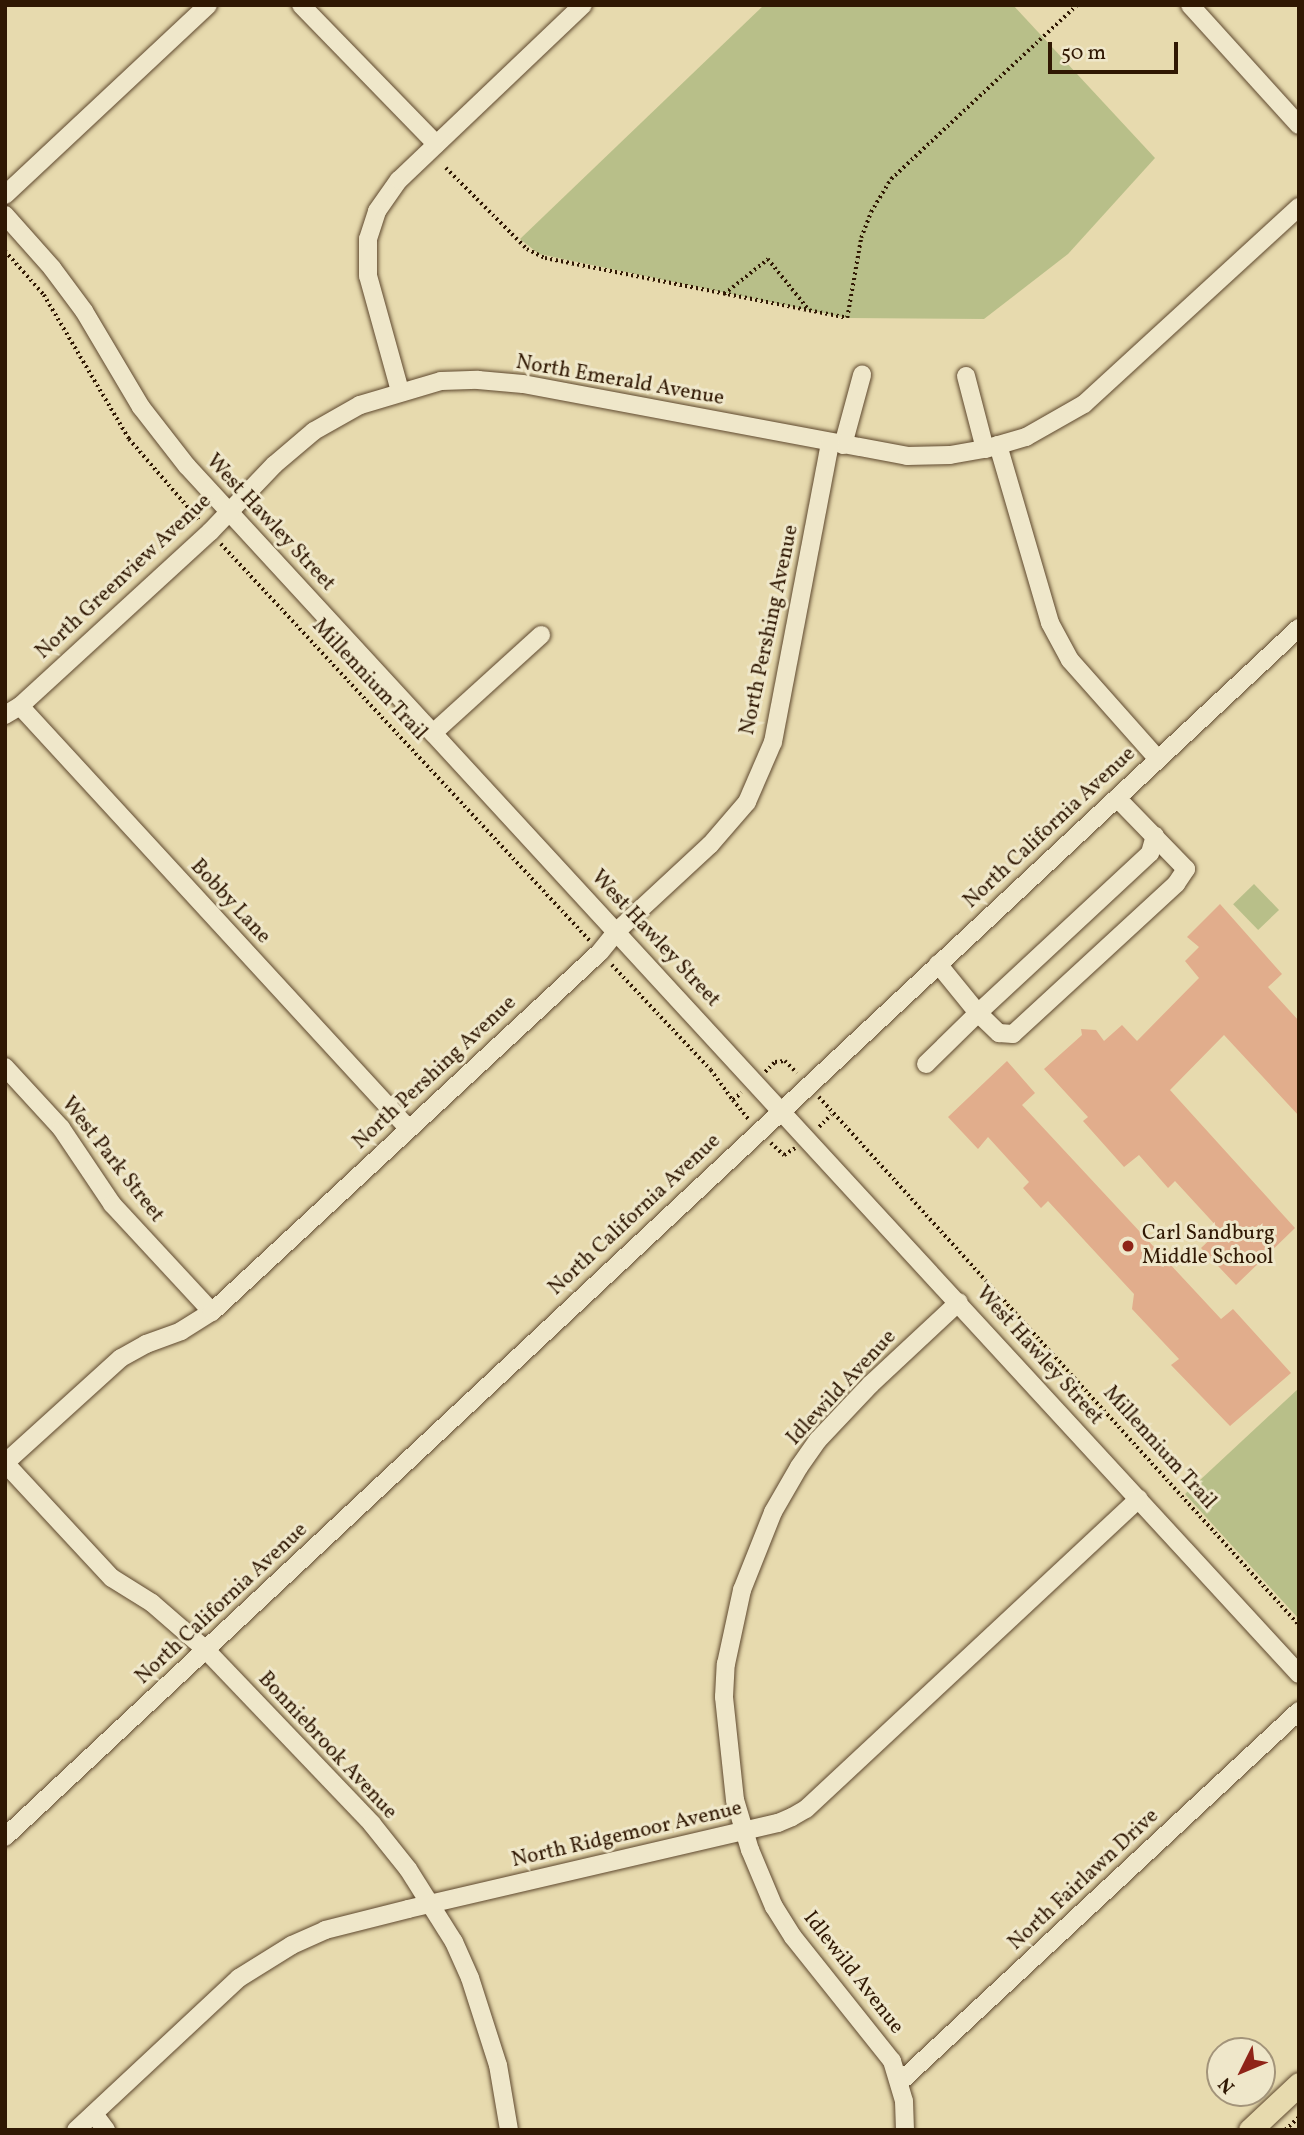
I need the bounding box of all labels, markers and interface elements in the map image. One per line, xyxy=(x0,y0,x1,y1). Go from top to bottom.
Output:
scale bar xyxy=(1052,28,1182,72)
text: 50 m xyxy=(1061,39,1106,68)
street label: North Emerald Avenue xyxy=(514,350,726,412)
street label: West Hawley Street xyxy=(200,449,340,597)
street label: North Greenview Avenue xyxy=(31,489,217,665)
street label: North Pershing Avenue xyxy=(735,523,805,737)
street label: Millennium Trail xyxy=(306,614,432,746)
street label: North California Avenue xyxy=(959,742,1141,914)
street label: Bobby Lane xyxy=(184,854,276,950)
street label: West Hawley Street xyxy=(585,865,725,1013)
street label: North Pershing Avenue xyxy=(348,991,522,1155)
street label: West Park Street xyxy=(55,1092,169,1228)
street label: North California Avenue xyxy=(544,1129,726,1301)
place label: Carl Sandburg Middle School xyxy=(1142,1221,1275,1271)
marker: Carl Sandburg Middle School xyxy=(1120,1238,1136,1254)
street label: West Hawley Street xyxy=(970,1281,1108,1431)
street label: Idlewild Avenue xyxy=(782,1325,902,1451)
street label: Millennium Trail xyxy=(1097,1381,1221,1515)
street label: North California Avenue xyxy=(131,1518,313,1690)
street label: Bonniebrook Avenue xyxy=(252,1667,402,1825)
street label: North Ridgemoor Avenue xyxy=(509,1796,745,1874)
street label: North Fairlawn Drive xyxy=(1004,1804,1164,1956)
street label: Idlewild Avenue xyxy=(797,1907,909,2039)
north arrow xyxy=(1206,2037,1276,2107)
text: N xyxy=(1213,2071,1241,2099)

